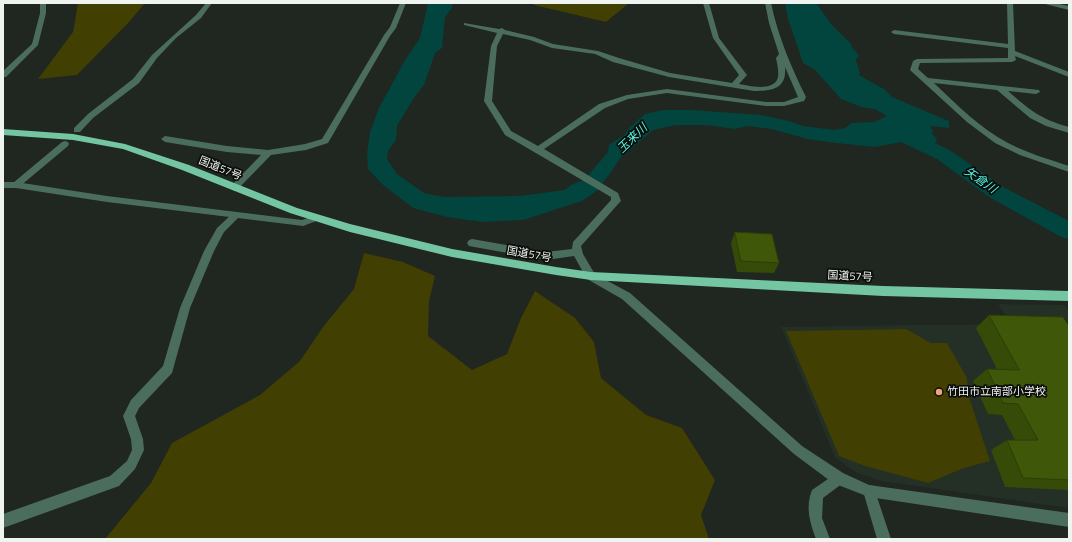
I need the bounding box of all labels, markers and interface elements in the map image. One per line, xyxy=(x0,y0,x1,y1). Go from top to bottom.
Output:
water label: 玉来川 xyxy=(615,121,651,157)
street label: 国道57号 xyxy=(197,154,243,184)
water label: 矢倉川 xyxy=(961,165,999,197)
street label: 国道57号 xyxy=(506,245,552,265)
street label: 国道57号 xyxy=(827,269,873,285)
place label: 竹田市立南部小学校 xyxy=(947,385,1046,399)
marker: 竹田市立南部小学校 xyxy=(934,387,944,397)

